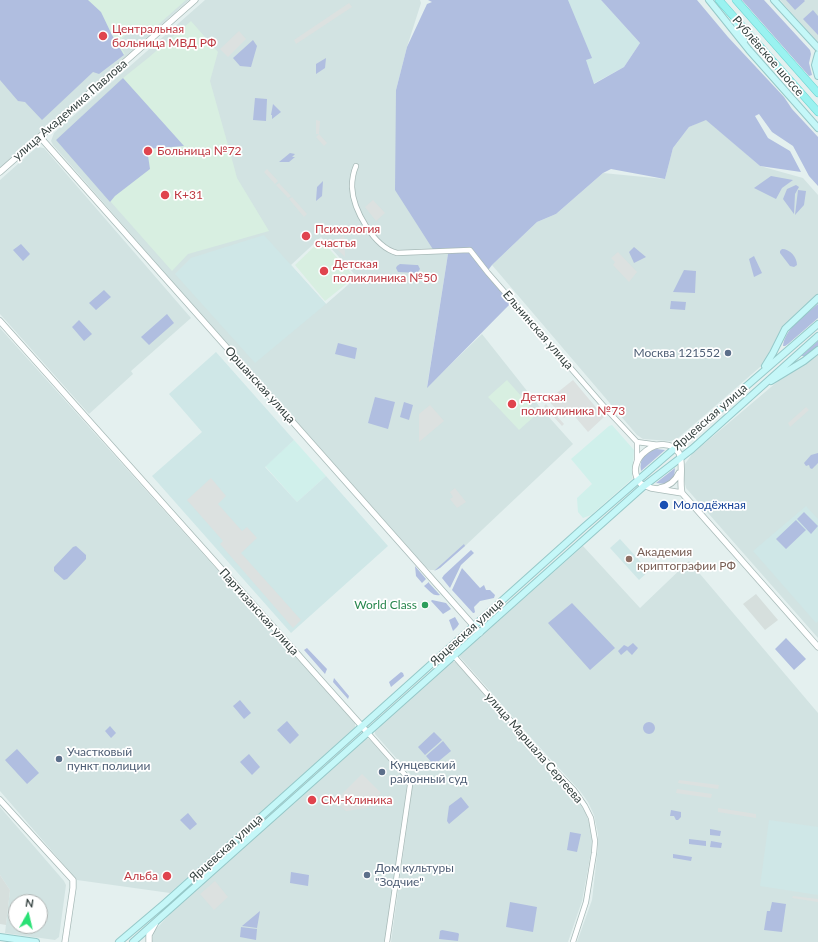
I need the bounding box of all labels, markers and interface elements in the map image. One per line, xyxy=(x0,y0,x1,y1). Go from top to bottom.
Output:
street label: Рублёвское шоссе xyxy=(729,13,807,99)
place label: Центральная больница МВД РФ xyxy=(112,22,216,50)
marker: Центральная больница МВД РФ xyxy=(97,30,109,42)
street label: улица Академика Павлова xyxy=(10,56,130,164)
place label: Больница №72 xyxy=(157,144,242,158)
marker: Больница №72 xyxy=(142,145,154,157)
place label: К+31 xyxy=(174,188,203,202)
marker: К+31 xyxy=(159,189,171,201)
place label: Психология счастья xyxy=(315,222,380,250)
marker: Психология счастья xyxy=(300,230,312,242)
place label: Детская поликлиника №50 xyxy=(333,257,437,285)
marker: Детская поликлиника №50 xyxy=(318,265,330,277)
street label: Ельнинская улица xyxy=(500,288,576,372)
street label: Оршанская улица xyxy=(222,344,298,426)
place label: Москва 121552 xyxy=(634,346,720,360)
marker: Москва 121552 xyxy=(723,348,733,358)
street label: Ярцевская улица xyxy=(670,381,750,453)
place label: Детская поликлиника №73 xyxy=(521,390,625,418)
marker: Детская поликлиника №73 xyxy=(506,398,518,410)
place label: Молодёжная xyxy=(673,498,746,512)
marker: Молодёжная xyxy=(658,499,670,511)
place label: Академия криптографии РФ xyxy=(637,545,736,573)
marker: Академия криптографии РФ xyxy=(624,554,634,564)
street label: Партизанская улица xyxy=(216,566,302,658)
street label: Ярцевская улица xyxy=(427,595,507,669)
place label: World Class xyxy=(354,598,417,612)
marker: World Class xyxy=(420,600,430,610)
street label: улица Маршала Сергеева xyxy=(482,690,586,806)
place label: Участковый пункт полиции xyxy=(67,745,150,773)
marker: Участковый пункт полиции xyxy=(54,754,64,764)
place label: Кунцевский районный суд xyxy=(390,758,467,786)
marker: Кунцевский районный суд xyxy=(377,767,387,777)
place label: СМ-Клиника xyxy=(321,793,392,807)
marker: СМ-Клиника xyxy=(306,794,318,806)
street label: Ярцевская улица xyxy=(186,811,266,885)
place label: Дом культуры "Зодчие" xyxy=(375,861,454,889)
place label: Альба xyxy=(124,869,158,883)
marker: Альба xyxy=(161,870,173,882)
marker: Дом культуры "Зодчие" xyxy=(362,870,372,880)
north arrow xyxy=(8,894,48,934)
text: N xyxy=(24,896,35,910)

